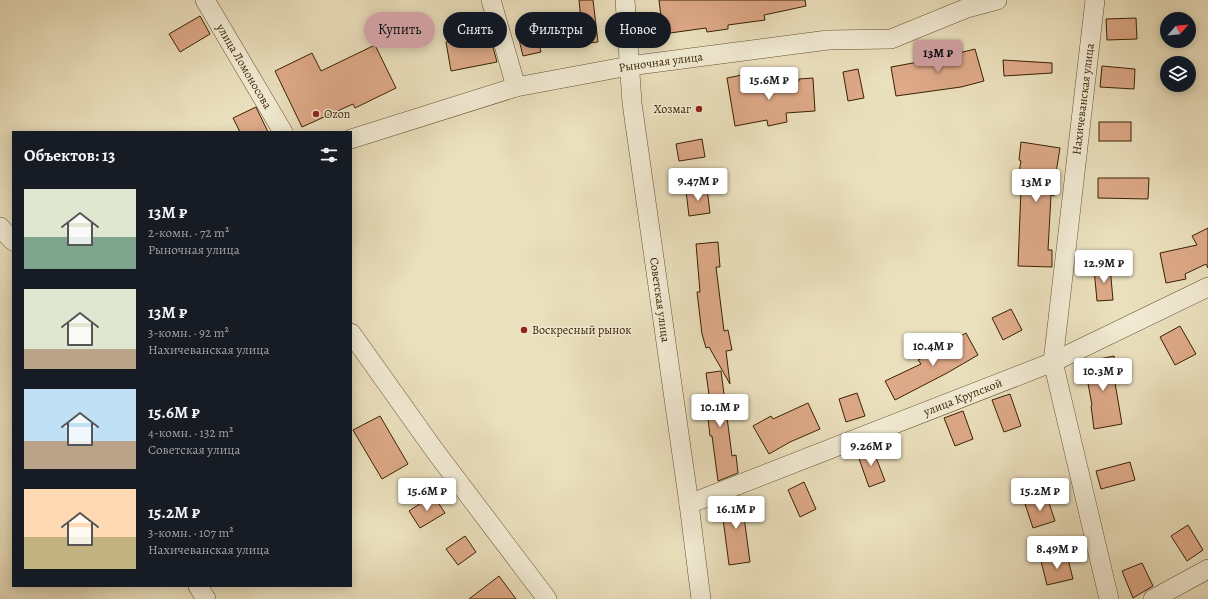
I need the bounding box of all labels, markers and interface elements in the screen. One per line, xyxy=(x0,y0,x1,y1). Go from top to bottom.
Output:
chip: Купить xyxy=(364,12,435,48)
chip: Снять xyxy=(443,12,507,48)
chip: Фильтры xyxy=(515,12,597,48)
chip: Новое xyxy=(605,12,671,48)
north arrow xyxy=(1160,12,1196,48)
map controls xyxy=(1160,12,1196,92)
street label: улица Ломоносова xyxy=(212,20,276,112)
pin: 13M ₽ xyxy=(910,40,966,74)
street label: Нахичеванская улица xyxy=(1068,42,1098,156)
text: 13M ₽ xyxy=(923,44,953,61)
street label: Рыночная улица xyxy=(617,48,704,76)
button: layers xyxy=(1160,56,1196,92)
pin: 15.6M ₽ xyxy=(732,67,806,101)
text: 15.6M ₽ xyxy=(749,71,789,88)
place label: Хозмаг xyxy=(654,101,691,117)
marker: Хозмаг xyxy=(694,104,704,114)
place label: Ozon xyxy=(324,106,351,122)
marker: Ozon xyxy=(311,109,321,119)
text: Объектов: 13 xyxy=(24,144,115,167)
icon: filters xyxy=(318,144,340,166)
pin: 9.47M ₽ xyxy=(661,168,735,202)
pin: 13M ₽ xyxy=(1008,169,1064,203)
text: 9.47M ₽ xyxy=(677,172,719,189)
text: 13M ₽ xyxy=(1021,173,1051,190)
text: 13M ₽ xyxy=(148,201,187,224)
icon: home xyxy=(56,205,104,253)
text: 2-комн. · 72 m² xyxy=(148,224,229,241)
text: Рыночная улица xyxy=(148,241,240,258)
pin: 12.9M ₽ xyxy=(1067,250,1141,284)
text: 12.9M ₽ xyxy=(1084,254,1124,271)
street label: Советская улица xyxy=(646,256,674,344)
text: 13M ₽ xyxy=(148,301,187,324)
icon: home xyxy=(56,305,104,353)
place label: Воскресный рынок xyxy=(532,322,632,338)
text: 3-комн. · 92 m² xyxy=(148,324,229,341)
marker: Воскресный рынок xyxy=(519,325,529,335)
pin: 10.4M ₽ xyxy=(896,333,970,367)
text: 10.4M ₽ xyxy=(913,337,953,354)
text: Нахичеванская улица xyxy=(148,341,270,358)
pin: 10.3M ₽ xyxy=(1066,358,1140,392)
text: 10.3M ₽ xyxy=(1083,362,1123,379)
street label: улица Крупской xyxy=(920,375,1005,420)
pin: 10.1M ₽ xyxy=(683,394,757,428)
text: 10.1M ₽ xyxy=(700,398,740,415)
text: 15.6M ₽ xyxy=(148,401,200,424)
icon: home xyxy=(56,405,104,453)
text: 4-комн. · 132 m² xyxy=(148,424,233,441)
pin: 9.26M ₽ xyxy=(834,433,908,467)
text: 9.26M ₽ xyxy=(850,437,892,454)
text: Советская улица xyxy=(148,441,240,458)
pin: 15.6M ₽ xyxy=(390,478,464,512)
pin: 15.2M ₽ xyxy=(1003,478,1077,512)
text: 15.6M ₽ xyxy=(407,482,447,499)
text: 15.2M ₽ xyxy=(1020,482,1060,499)
pin: 16.1M ₽ xyxy=(699,496,773,530)
text: 16.1M ₽ xyxy=(717,500,755,517)
text: 15.2M ₽ xyxy=(148,501,200,524)
icon: home xyxy=(56,505,104,553)
text: 3-комн. · 107 m² xyxy=(148,524,234,541)
pin: 8.49M ₽ xyxy=(1020,536,1094,570)
text: 8.49M ₽ xyxy=(1036,540,1078,557)
text: Нахичеванская улица xyxy=(148,541,270,558)

